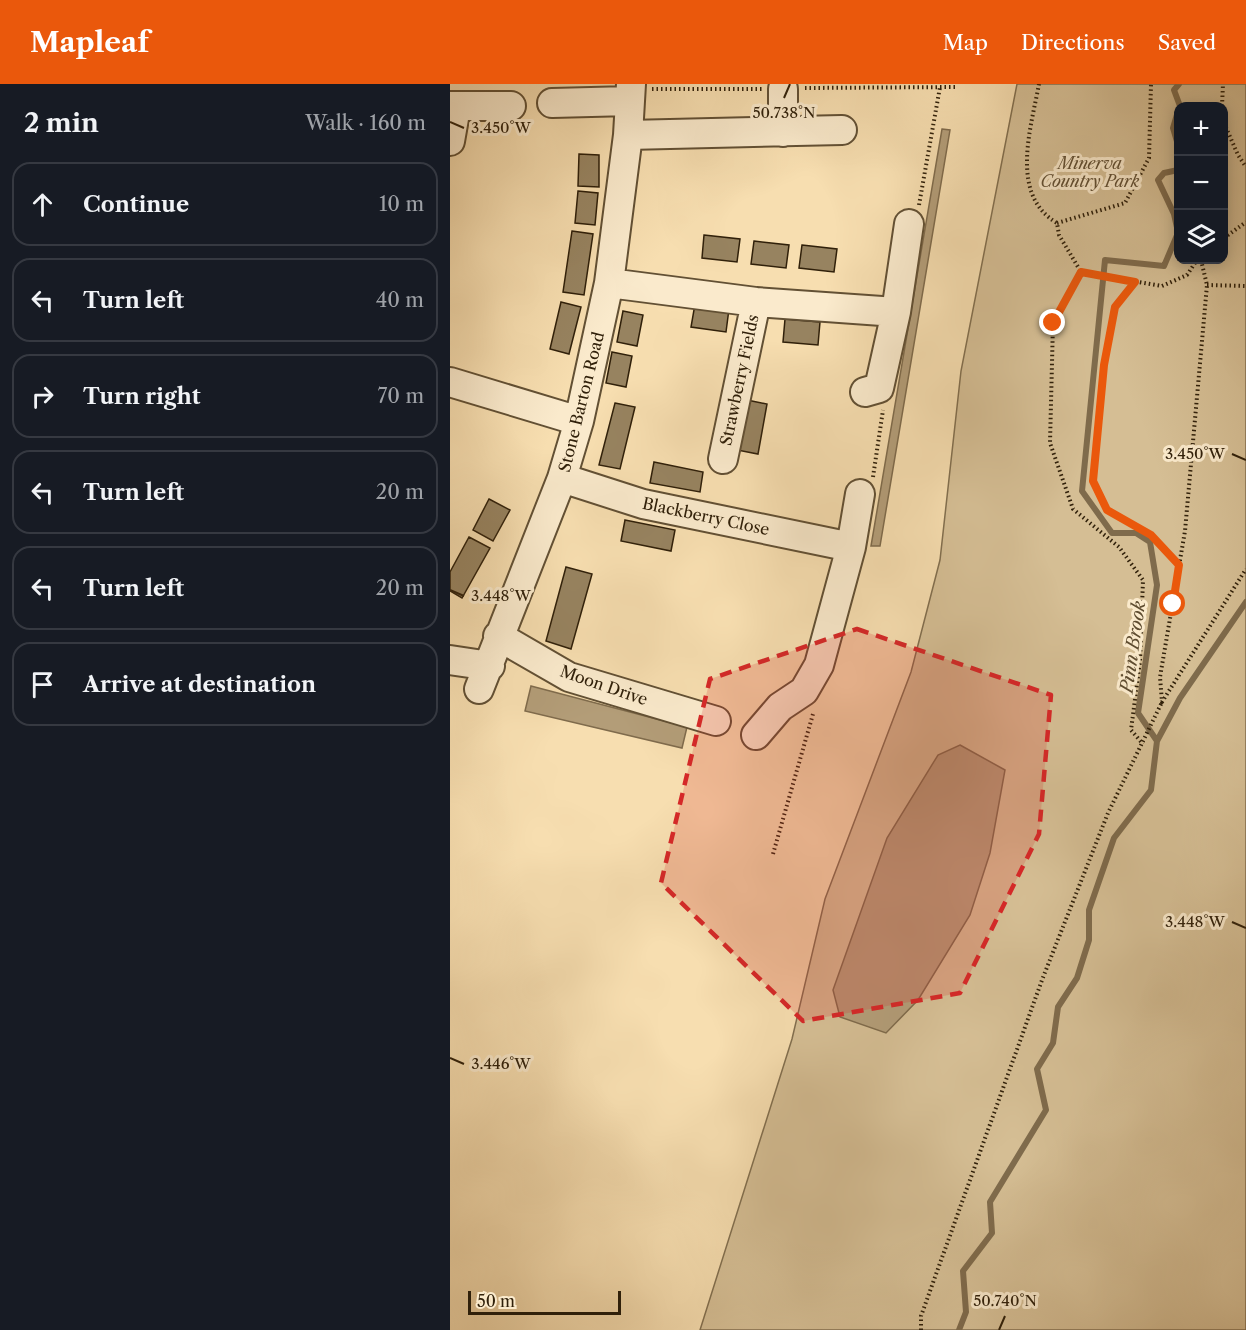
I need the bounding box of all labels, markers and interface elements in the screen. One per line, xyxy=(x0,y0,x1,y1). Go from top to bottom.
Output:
text: Mapleaf xyxy=(30,25,149,59)
text: Map xyxy=(943,30,988,55)
text: Directions xyxy=(1021,30,1125,55)
text: Saved xyxy=(1158,30,1216,55)
map controls xyxy=(1174,102,1228,264)
button: + xyxy=(1174,102,1228,156)
text: 50.738°N xyxy=(752,103,816,122)
text: 2 min xyxy=(24,107,99,139)
text: Walk · 160 m xyxy=(305,111,426,135)
text: 3.450°W xyxy=(471,118,532,137)
park label: Minerva Country Park xyxy=(1041,153,1140,191)
button: − xyxy=(1174,156,1228,210)
icon: ahead xyxy=(26,188,59,221)
text: Continue xyxy=(83,191,189,218)
text: 10 m xyxy=(379,192,424,216)
button: layers xyxy=(1174,210,1228,264)
icon: left xyxy=(26,284,59,317)
text: Turn left xyxy=(83,287,184,314)
text: 40 m xyxy=(376,288,424,312)
route end xyxy=(1039,309,1065,335)
street label: Strawberry Fields xyxy=(715,313,763,447)
street label: Stone Barton Road xyxy=(554,329,608,474)
icon: right xyxy=(26,380,59,413)
text: Turn right xyxy=(83,383,201,410)
text: 70 m xyxy=(378,384,424,408)
text: 3.450°W xyxy=(1165,444,1226,463)
icon: left xyxy=(26,476,59,509)
text: Turn left xyxy=(83,479,184,506)
text: 20 m xyxy=(376,480,424,504)
street label: Blackberry Close xyxy=(641,493,771,539)
icon: left xyxy=(26,572,59,605)
text: Turn left xyxy=(83,575,184,602)
text: 20 m xyxy=(376,576,424,600)
text: 3.448°W xyxy=(471,586,531,605)
route start xyxy=(1159,590,1185,616)
water label: Pinn Brook xyxy=(1115,599,1150,696)
street label: Moon Drive xyxy=(558,661,650,709)
icon: arrive xyxy=(26,668,59,701)
text: Arrive at destination xyxy=(83,671,316,698)
text: 3.448°W xyxy=(1165,912,1225,931)
text: 3.446°W xyxy=(471,1054,531,1073)
scale bar xyxy=(468,1288,621,1316)
text: 50 m xyxy=(477,1291,515,1311)
text: 50.740°N xyxy=(973,1291,1037,1310)

